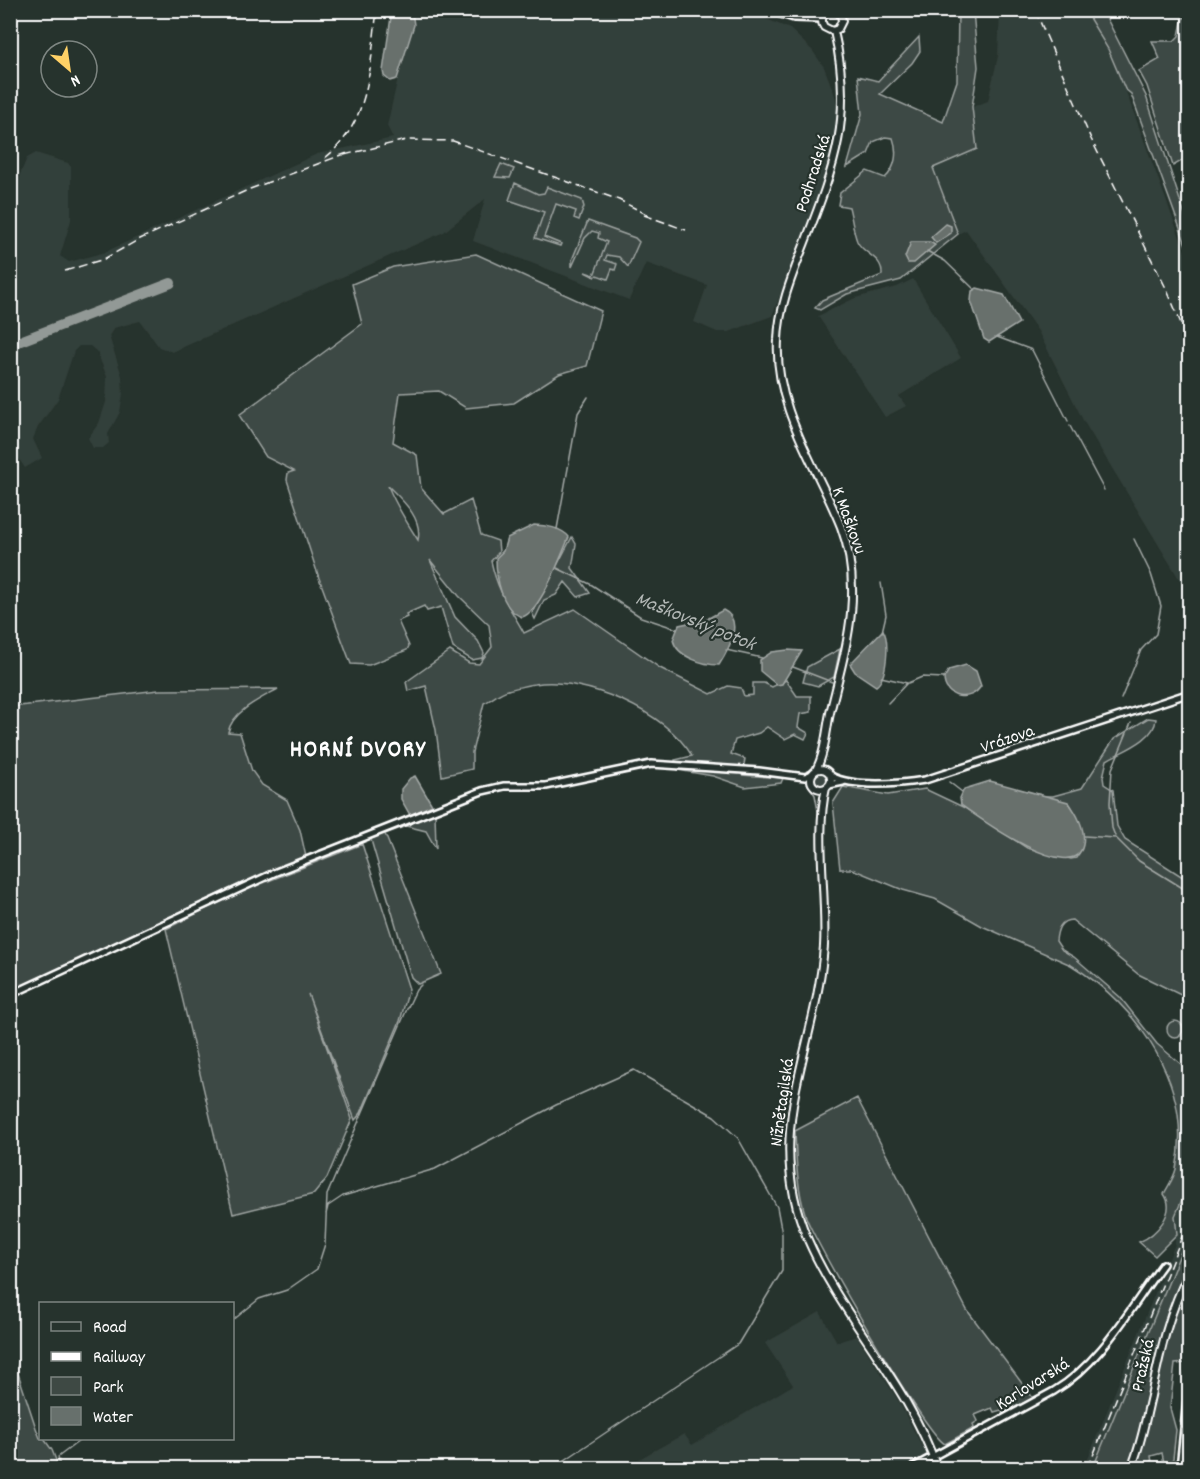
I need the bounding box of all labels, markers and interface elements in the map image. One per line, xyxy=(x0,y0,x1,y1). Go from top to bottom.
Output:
north arrow xyxy=(39,39,99,99)
text: N xyxy=(66,68,84,92)
street label: Podhradská xyxy=(790,132,839,216)
street label: K Maškovu xyxy=(824,484,871,558)
water label: Maškovský potok xyxy=(631,586,761,660)
street label: Vrázova xyxy=(978,719,1038,761)
district label: HORNÍ DVORY xyxy=(290,734,426,768)
street label: Nižnětagilská xyxy=(765,1057,802,1148)
legend xyxy=(39,1302,234,1440)
text: Road xyxy=(93,1316,127,1341)
street label: Pražská xyxy=(1126,1337,1163,1394)
text: Railway xyxy=(93,1346,146,1371)
street label: Karlovarská xyxy=(992,1353,1075,1418)
text: Park xyxy=(93,1376,124,1401)
text: Water xyxy=(93,1406,133,1431)

